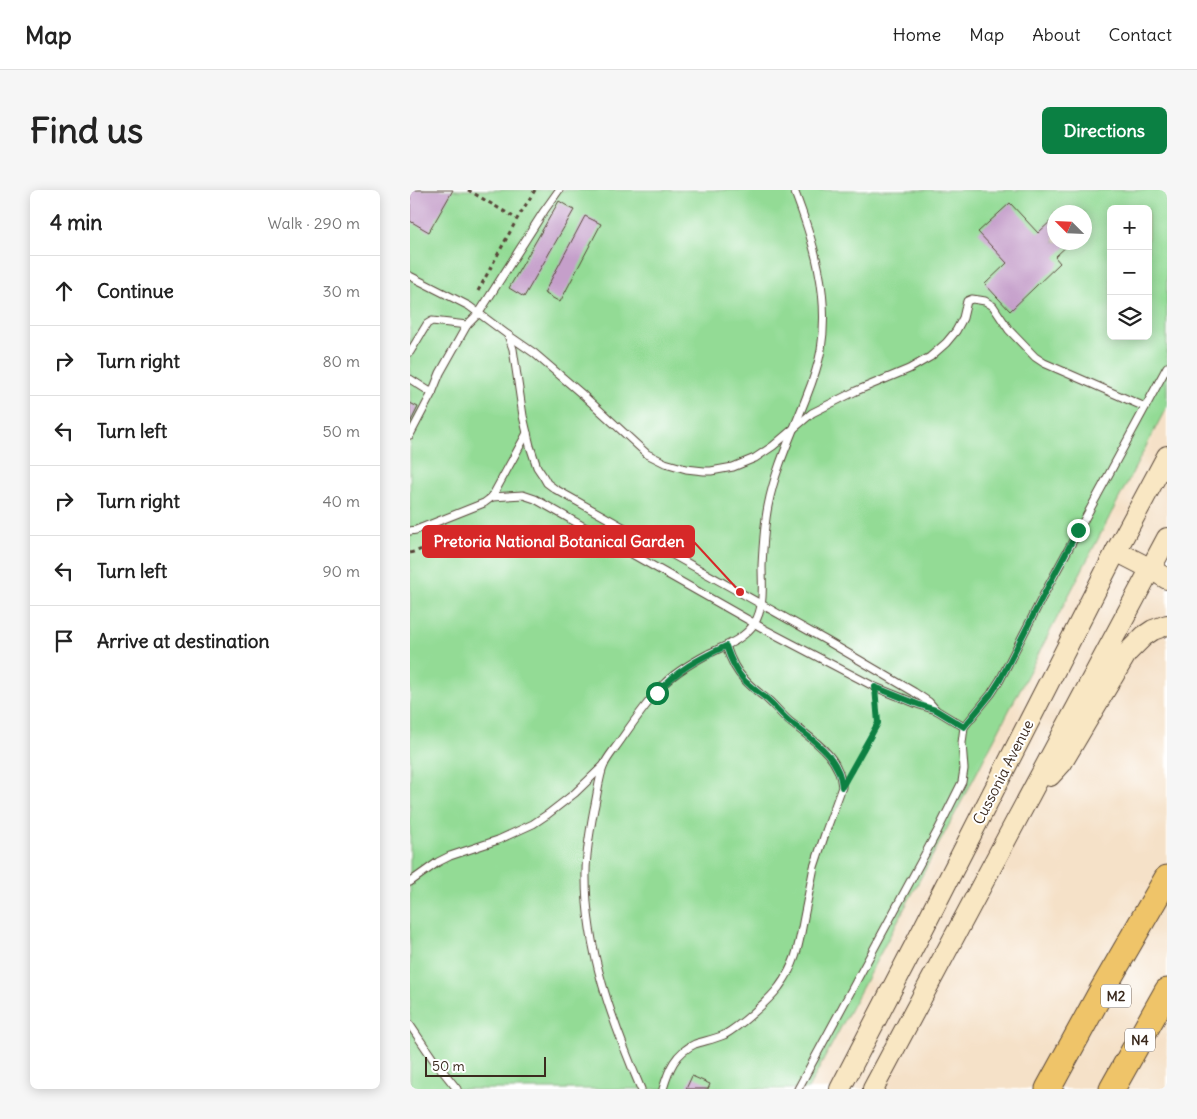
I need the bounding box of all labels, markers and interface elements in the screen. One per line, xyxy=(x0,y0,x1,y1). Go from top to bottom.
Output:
text: Map xyxy=(25,20,72,50)
text: Home xyxy=(893,23,941,46)
text: Map xyxy=(969,23,1004,46)
text: About xyxy=(1032,23,1080,46)
text: Contact xyxy=(1108,23,1172,46)
button: Directions xyxy=(1042,107,1167,154)
text: Find us xyxy=(30,108,143,152)
north arrow xyxy=(1047,205,1092,250)
map controls xyxy=(1107,205,1152,340)
button: + xyxy=(1107,205,1152,250)
text: 4 min xyxy=(50,209,102,236)
text: Walk · 290 m xyxy=(268,213,360,233)
button: − xyxy=(1107,250,1152,295)
icon: ahead xyxy=(50,277,78,305)
text: Continue xyxy=(97,279,174,303)
text: 30 m xyxy=(323,281,360,301)
button: layers xyxy=(1107,295,1152,340)
icon: right xyxy=(50,347,78,375)
text: Turn right xyxy=(97,349,180,373)
text: 80 m xyxy=(322,351,360,371)
icon: left xyxy=(50,417,78,445)
text: Turn left xyxy=(97,419,167,443)
text: 50 m xyxy=(322,421,360,441)
icon: right xyxy=(50,487,78,515)
text: Turn right xyxy=(97,489,180,513)
text: 40 m xyxy=(322,491,360,511)
route end xyxy=(1067,519,1090,542)
callout: Pretoria National Botanical Garden xyxy=(423,526,694,557)
text: Pretoria National Botanical Garden xyxy=(433,531,685,551)
icon: left xyxy=(50,557,78,585)
text: Turn left xyxy=(97,559,167,583)
text: 90 m xyxy=(322,561,360,581)
icon: arrive xyxy=(50,627,78,655)
text: Arrive at destination xyxy=(97,629,270,653)
route start xyxy=(646,682,669,705)
street label: Cussonia Avenue xyxy=(968,716,1038,828)
road number: M2 xyxy=(1101,984,1131,1008)
road number: N4 xyxy=(1125,1028,1155,1052)
scale bar xyxy=(425,1054,546,1077)
text: 50 m xyxy=(432,1057,465,1075)

